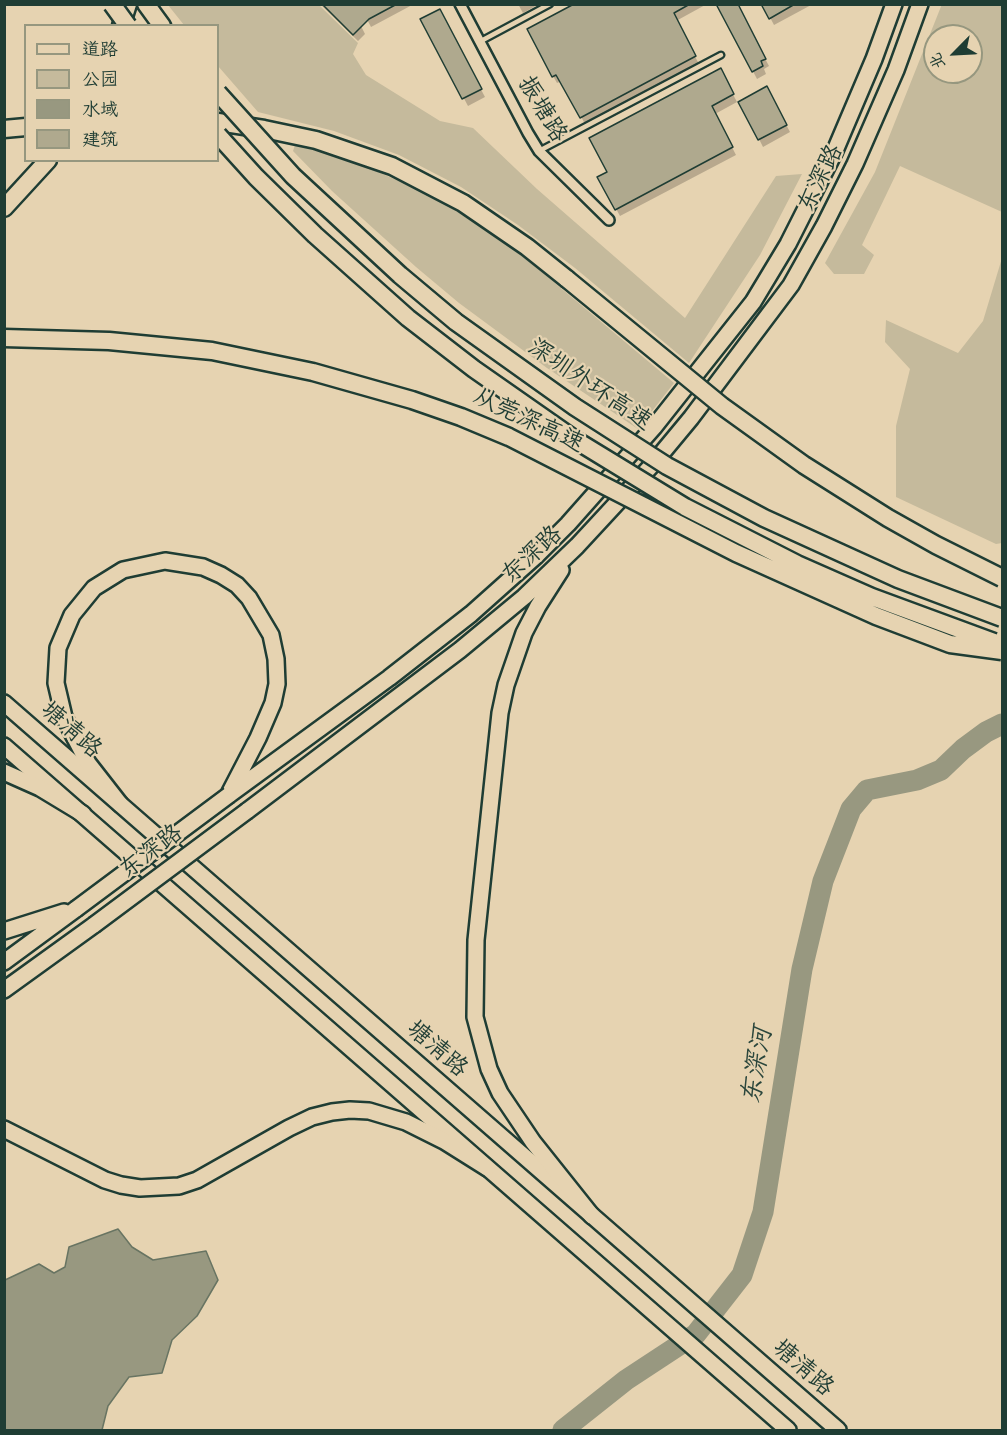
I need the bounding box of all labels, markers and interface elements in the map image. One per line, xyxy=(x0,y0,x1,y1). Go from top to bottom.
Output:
legend xyxy=(24,24,219,162)
north arrow xyxy=(923,24,983,84)
text: 道路 xyxy=(82,38,118,62)
text: 北 xyxy=(925,49,951,72)
text: 公园 xyxy=(82,68,118,92)
street label: 振塘路 xyxy=(510,72,572,148)
text: 水域 xyxy=(82,98,118,122)
text: 建筑 xyxy=(82,128,118,152)
street label: 东深路 xyxy=(793,140,851,218)
street label: 深圳外环高速 xyxy=(521,334,657,438)
street label: 从莞深高速 xyxy=(468,384,588,460)
street label: 东深路 xyxy=(497,521,569,591)
street label: 塘清路 xyxy=(33,697,107,765)
street label: 东深路 xyxy=(115,820,189,886)
street label: 塘清路 xyxy=(399,1016,473,1084)
water label: 东深河 xyxy=(737,1025,781,1107)
street label: 塘清路 xyxy=(765,1335,839,1403)

